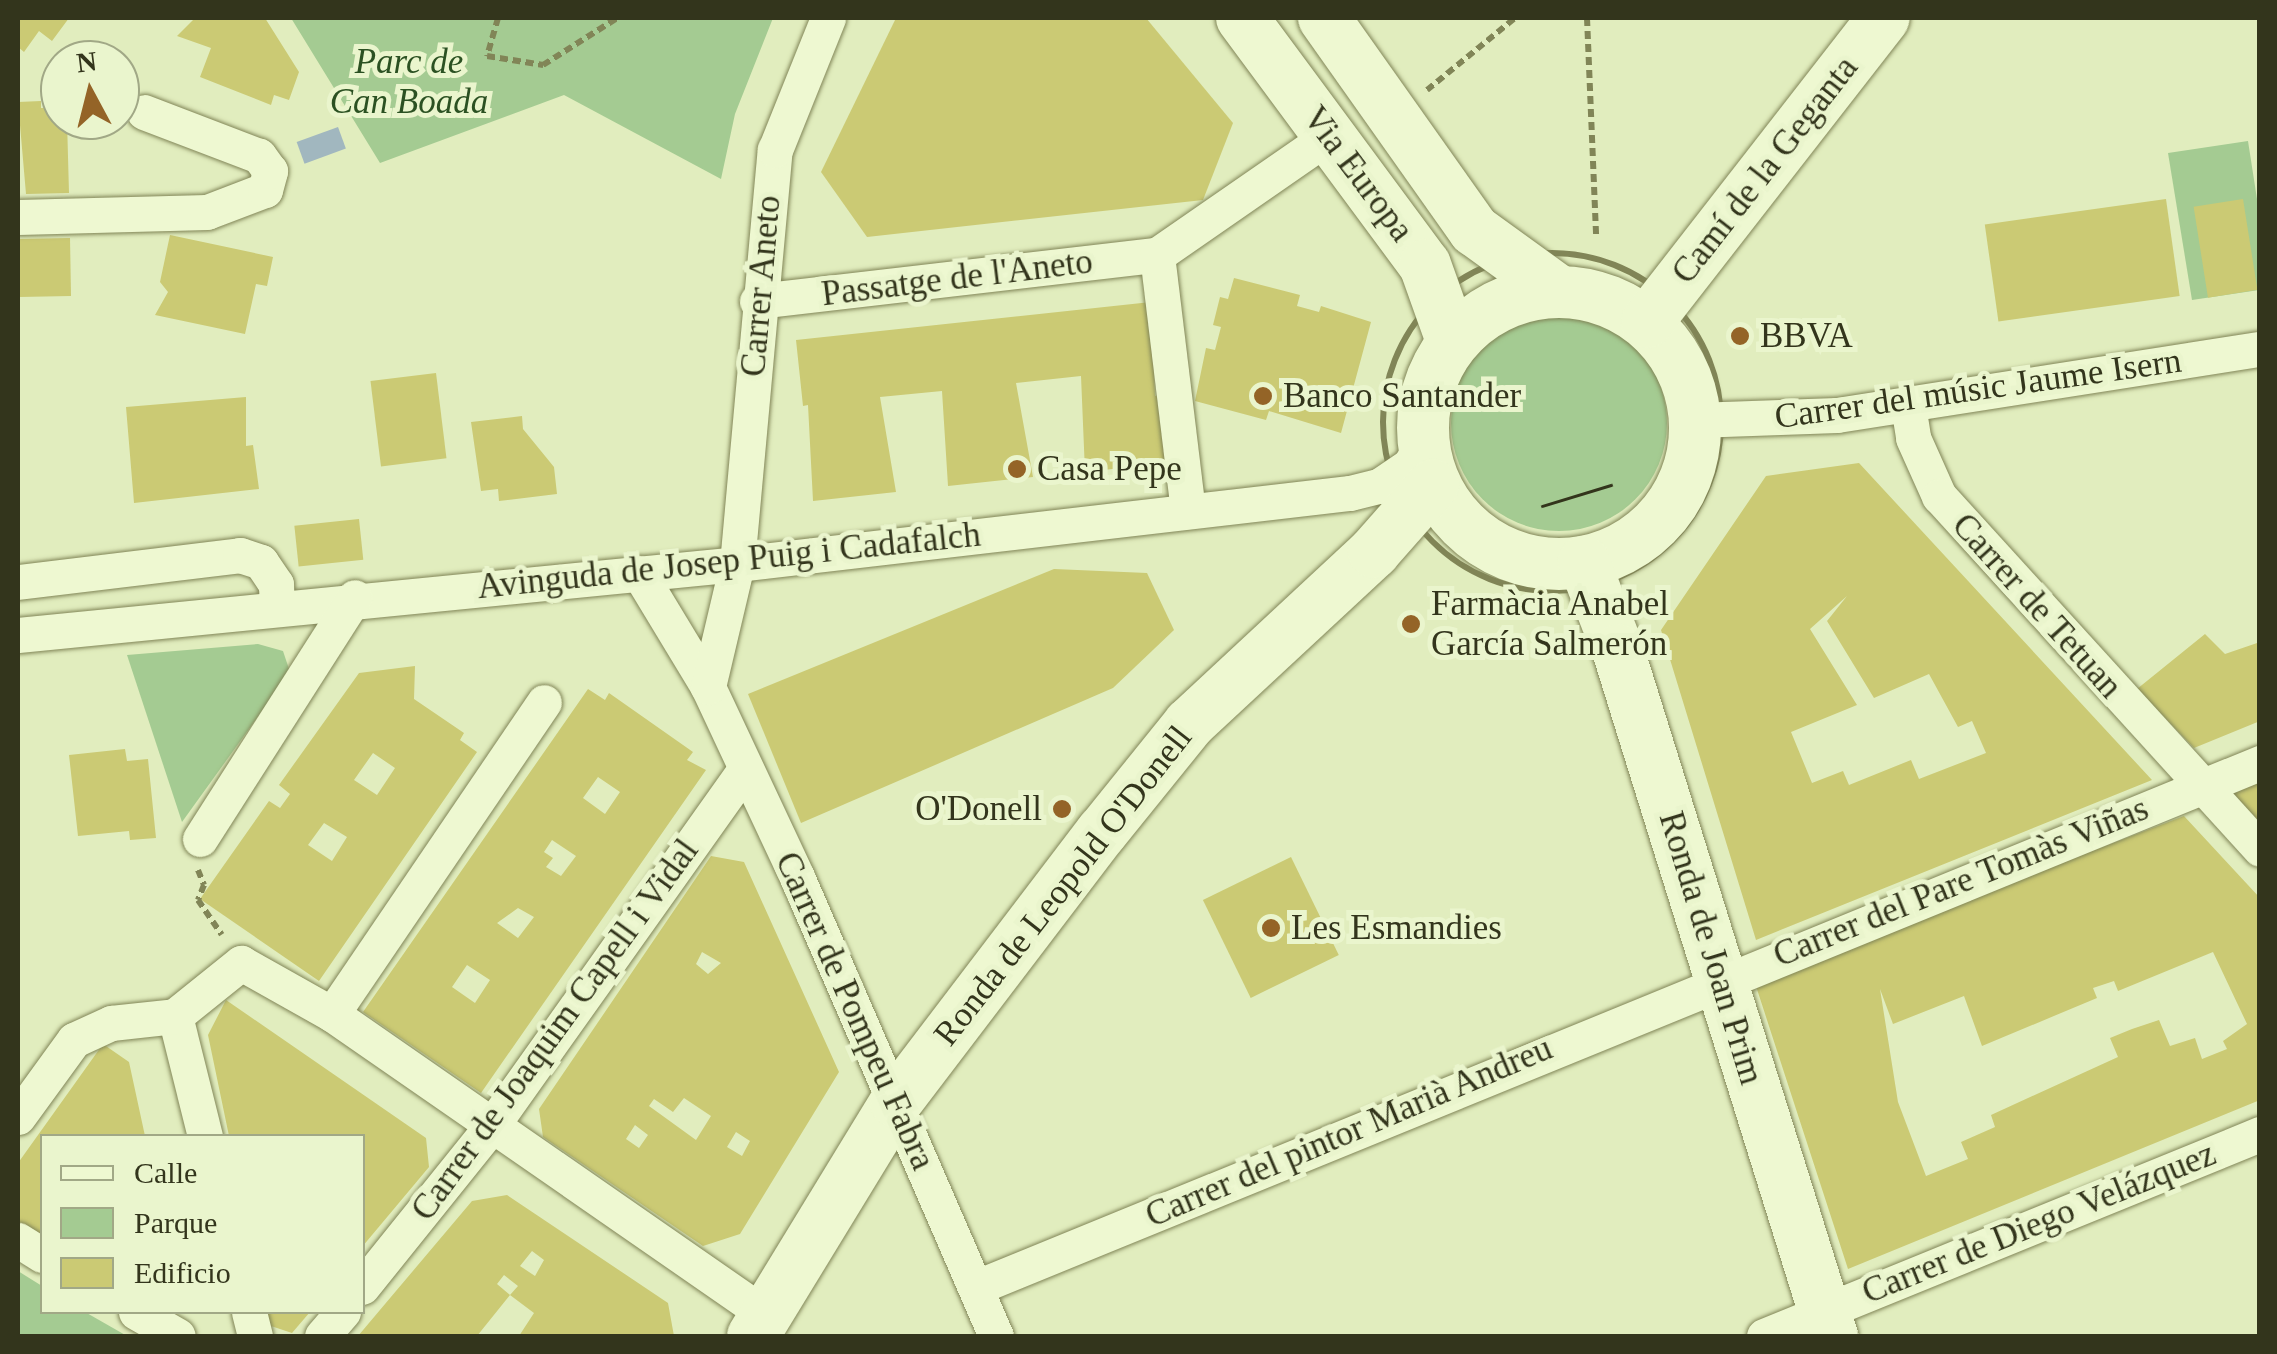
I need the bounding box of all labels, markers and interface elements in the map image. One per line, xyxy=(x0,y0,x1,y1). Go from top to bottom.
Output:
north arrow xyxy=(40,40,140,140)
park label: Parc de Can Boada xyxy=(330,41,488,123)
text: N xyxy=(75,45,98,78)
street label: Camí de la Geganta xyxy=(1663,48,1867,292)
street label: Via Europa xyxy=(1294,98,1422,250)
street label: Carrer Aneto xyxy=(732,193,790,379)
street label: Passatge de l'Aneto xyxy=(819,241,1095,315)
place label: BBVA xyxy=(1760,315,1853,357)
marker: BBVA xyxy=(1729,325,1751,347)
street label: Carrer del músic Jaume Isern xyxy=(1772,340,2184,438)
place label: Banco Santander xyxy=(1283,375,1521,417)
marker: Banco Santander xyxy=(1252,385,1274,407)
place label: Casa Pepe xyxy=(1037,448,1182,490)
marker: Casa Pepe xyxy=(1006,458,1028,480)
street label: Carrer de Tetuan xyxy=(1943,505,2131,707)
street label: Avinguda de Josep Puig i Cadafalch xyxy=(475,514,983,608)
place label: Farmàcia Anabel García Salmerón xyxy=(1431,583,1671,665)
marker: Farmàcia Anabel García Salmerón xyxy=(1400,613,1422,635)
street label: Ronda de Leopold O'Donell xyxy=(925,718,1201,1054)
street label: Carrer del Pare Tomàs Viñas xyxy=(1767,787,2155,977)
place label: O'Donell xyxy=(915,788,1042,830)
marker: O'Donell xyxy=(1051,798,1073,820)
street label: Ronda de Joan Prim xyxy=(1650,807,1772,1089)
street label: Carrer de Joaquim Capell i Vidal xyxy=(402,831,708,1229)
street label: Carrer de Pompeu Fabra xyxy=(766,846,944,1176)
place label: Les Esmandies xyxy=(1291,907,1502,949)
marker: Les Esmandies xyxy=(1260,917,1282,939)
street label: Carrer del pintor Marià Andreu xyxy=(1139,1027,1559,1237)
street label: Carrer de Diego Velázquez xyxy=(1856,1133,2222,1313)
legend xyxy=(40,1134,365,1314)
text: Calle xyxy=(134,1156,197,1189)
text: Parque xyxy=(134,1206,217,1239)
text: Edificio xyxy=(134,1256,231,1289)

